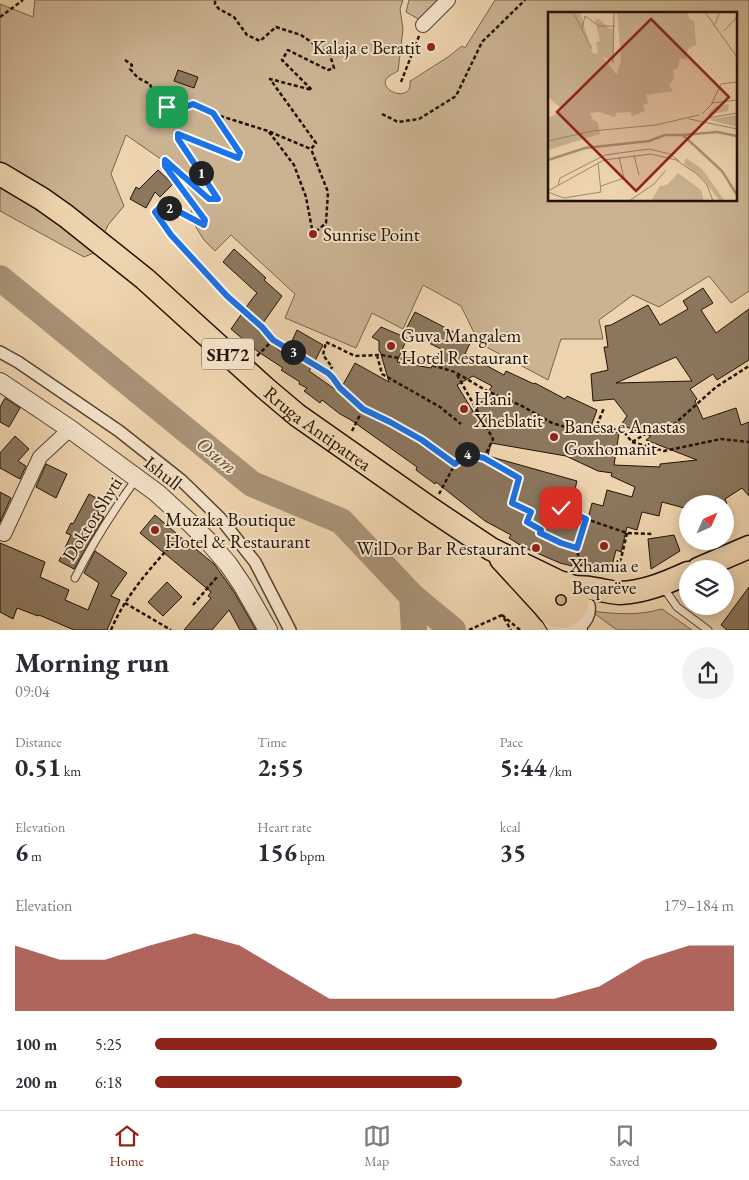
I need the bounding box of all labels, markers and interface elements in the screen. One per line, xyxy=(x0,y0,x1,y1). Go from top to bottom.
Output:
inset map xyxy=(548,12,736,201)
place label: Kalaja e Beratit xyxy=(313,35,421,60)
marker: Kalaja e Beratit xyxy=(425,41,437,53)
pin xyxy=(146,86,188,128)
icon: arrive xyxy=(153,93,181,121)
pin: 1 xyxy=(188,160,214,186)
text: 1 xyxy=(198,164,205,182)
pin: 2 xyxy=(156,196,182,220)
text: 2 xyxy=(166,199,173,217)
place label: Sunrise Point xyxy=(323,222,420,247)
marker: Sunrise Point xyxy=(307,228,319,240)
place label: Guva Mangalem Hotel Restaurant xyxy=(401,323,528,370)
road number: SH72 xyxy=(202,338,254,369)
pin: 3 xyxy=(280,340,306,364)
marker: Guva Mangalem Hotel Restaurant xyxy=(385,340,397,352)
text: 3 xyxy=(290,343,297,361)
street label: Rruga Antipatrea xyxy=(259,380,377,476)
place label: Hani Xheblatit xyxy=(473,386,543,433)
marker: Hani Xheblatit xyxy=(458,403,470,415)
place label: Banesa e Anastas Goxhomanit xyxy=(564,414,686,461)
water label: Osum xyxy=(191,431,243,479)
marker: Banesa e Anastas Goxhomanit xyxy=(548,431,560,443)
pin: 4 xyxy=(454,442,480,466)
text: 4 xyxy=(464,445,471,463)
street label: Ishull xyxy=(139,450,187,496)
street label: Doktor Shyti xyxy=(56,472,128,566)
pin xyxy=(540,487,582,529)
icon: check xyxy=(547,494,575,522)
north arrow xyxy=(679,495,734,550)
map controls xyxy=(679,495,734,615)
place label: Muzaka Boutique Hotel & Restaurant xyxy=(165,507,310,554)
marker: Muzaka Boutique Hotel & Restaurant xyxy=(149,524,161,536)
place label: WilDor Bar Restaurant xyxy=(356,536,526,561)
marker: Xhamia e Beqarëve xyxy=(598,540,610,552)
marker: WilDor Bar Restaurant xyxy=(530,542,542,554)
place label: Xhamia e Beqarëve xyxy=(568,553,639,600)
button: layers xyxy=(679,560,734,615)
text: Morning run xyxy=(15,644,169,680)
button: share xyxy=(682,647,734,699)
text: 09:04 xyxy=(15,681,50,702)
text: Distance xyxy=(15,733,62,751)
text: Time xyxy=(257,733,287,751)
text: Pace xyxy=(500,733,523,751)
text: 0.51 xyxy=(15,751,61,783)
text: 2:55 xyxy=(257,751,304,783)
text: 5:44 xyxy=(500,751,546,783)
text: km xyxy=(61,762,81,780)
text: /km xyxy=(546,762,572,780)
text: Elevation xyxy=(15,818,65,836)
text: Heart rate xyxy=(257,818,312,836)
text: kcal xyxy=(500,818,521,836)
text: 6 xyxy=(15,836,28,868)
text: 156 xyxy=(257,836,297,868)
text: 35 xyxy=(500,836,526,868)
text: m xyxy=(28,847,42,865)
text: bpm xyxy=(297,847,325,865)
text: Elevation xyxy=(15,895,73,916)
text: 179–184 m xyxy=(663,895,734,916)
text: 100 m xyxy=(15,1034,57,1055)
text: 5:25 xyxy=(95,1034,122,1055)
text: 200 m xyxy=(15,1072,57,1093)
text: 6:18 xyxy=(95,1072,122,1093)
tab: Home xyxy=(109,1122,144,1170)
tab: Map xyxy=(363,1122,391,1170)
tab: Saved xyxy=(610,1122,640,1170)

